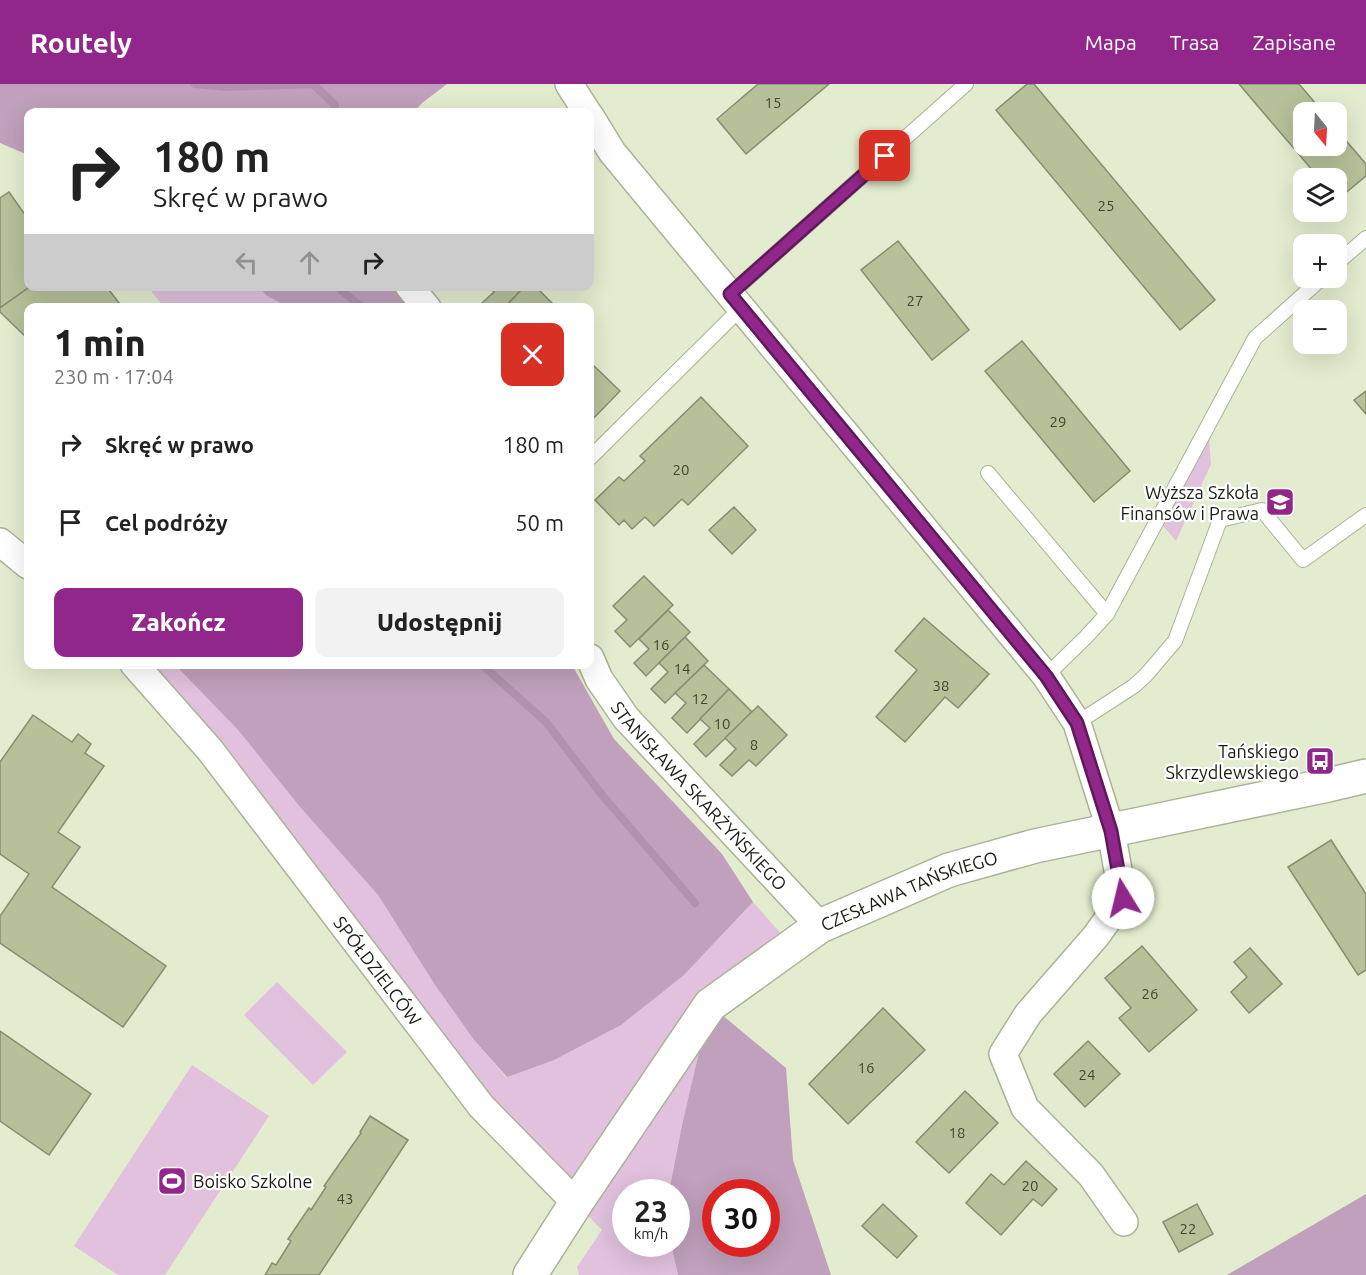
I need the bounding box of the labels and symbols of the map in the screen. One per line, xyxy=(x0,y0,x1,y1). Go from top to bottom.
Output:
house number: 15 xyxy=(765,94,781,111)
north arrow xyxy=(1293,102,1347,156)
pin xyxy=(859,130,910,181)
house number: 25 xyxy=(1098,197,1114,214)
house number: 27 xyxy=(907,292,923,309)
house number: 29 xyxy=(1050,413,1066,430)
house number: 20 xyxy=(673,461,689,478)
place label: Wyższa Szkoła Finansów i Prawa xyxy=(1120,482,1259,523)
school or university icon: Wyższa Szkoła Finansów i Prawa xyxy=(1264,486,1296,518)
house number: 16 xyxy=(653,636,669,653)
house number: 14 xyxy=(674,660,690,677)
house number: 38 xyxy=(933,677,949,694)
house number: 12 xyxy=(692,690,708,707)
street label: STANISŁAWA SKARŻYŃSKIEGO xyxy=(608,697,791,894)
house number: 10 xyxy=(714,715,730,732)
house number: 8 xyxy=(750,736,758,753)
place label: Tańskiego Skrzydlewskiego xyxy=(1165,741,1299,782)
bus stop icon: Tańskiego Skrzydlewskiego xyxy=(1304,745,1336,777)
street label: CZESŁAWA TAŃSKIEGO xyxy=(817,847,1000,935)
position arrow xyxy=(1091,866,1155,930)
street label: SPÓŁDZIELCÓW xyxy=(330,912,426,1029)
house number: 26 xyxy=(1142,985,1158,1002)
house number: 16 xyxy=(858,1059,874,1076)
house number: 24 xyxy=(1079,1066,1095,1083)
house number: 18 xyxy=(949,1124,965,1141)
sports icon: Boisko Szkolne xyxy=(156,1165,188,1197)
place label: Boisko Szkolne xyxy=(193,1171,312,1191)
house number: 20 xyxy=(1022,1177,1038,1194)
speed limit sign: 30 xyxy=(702,1179,780,1257)
house number: 43 xyxy=(337,1190,353,1207)
house number: 22 xyxy=(1180,1220,1196,1237)

